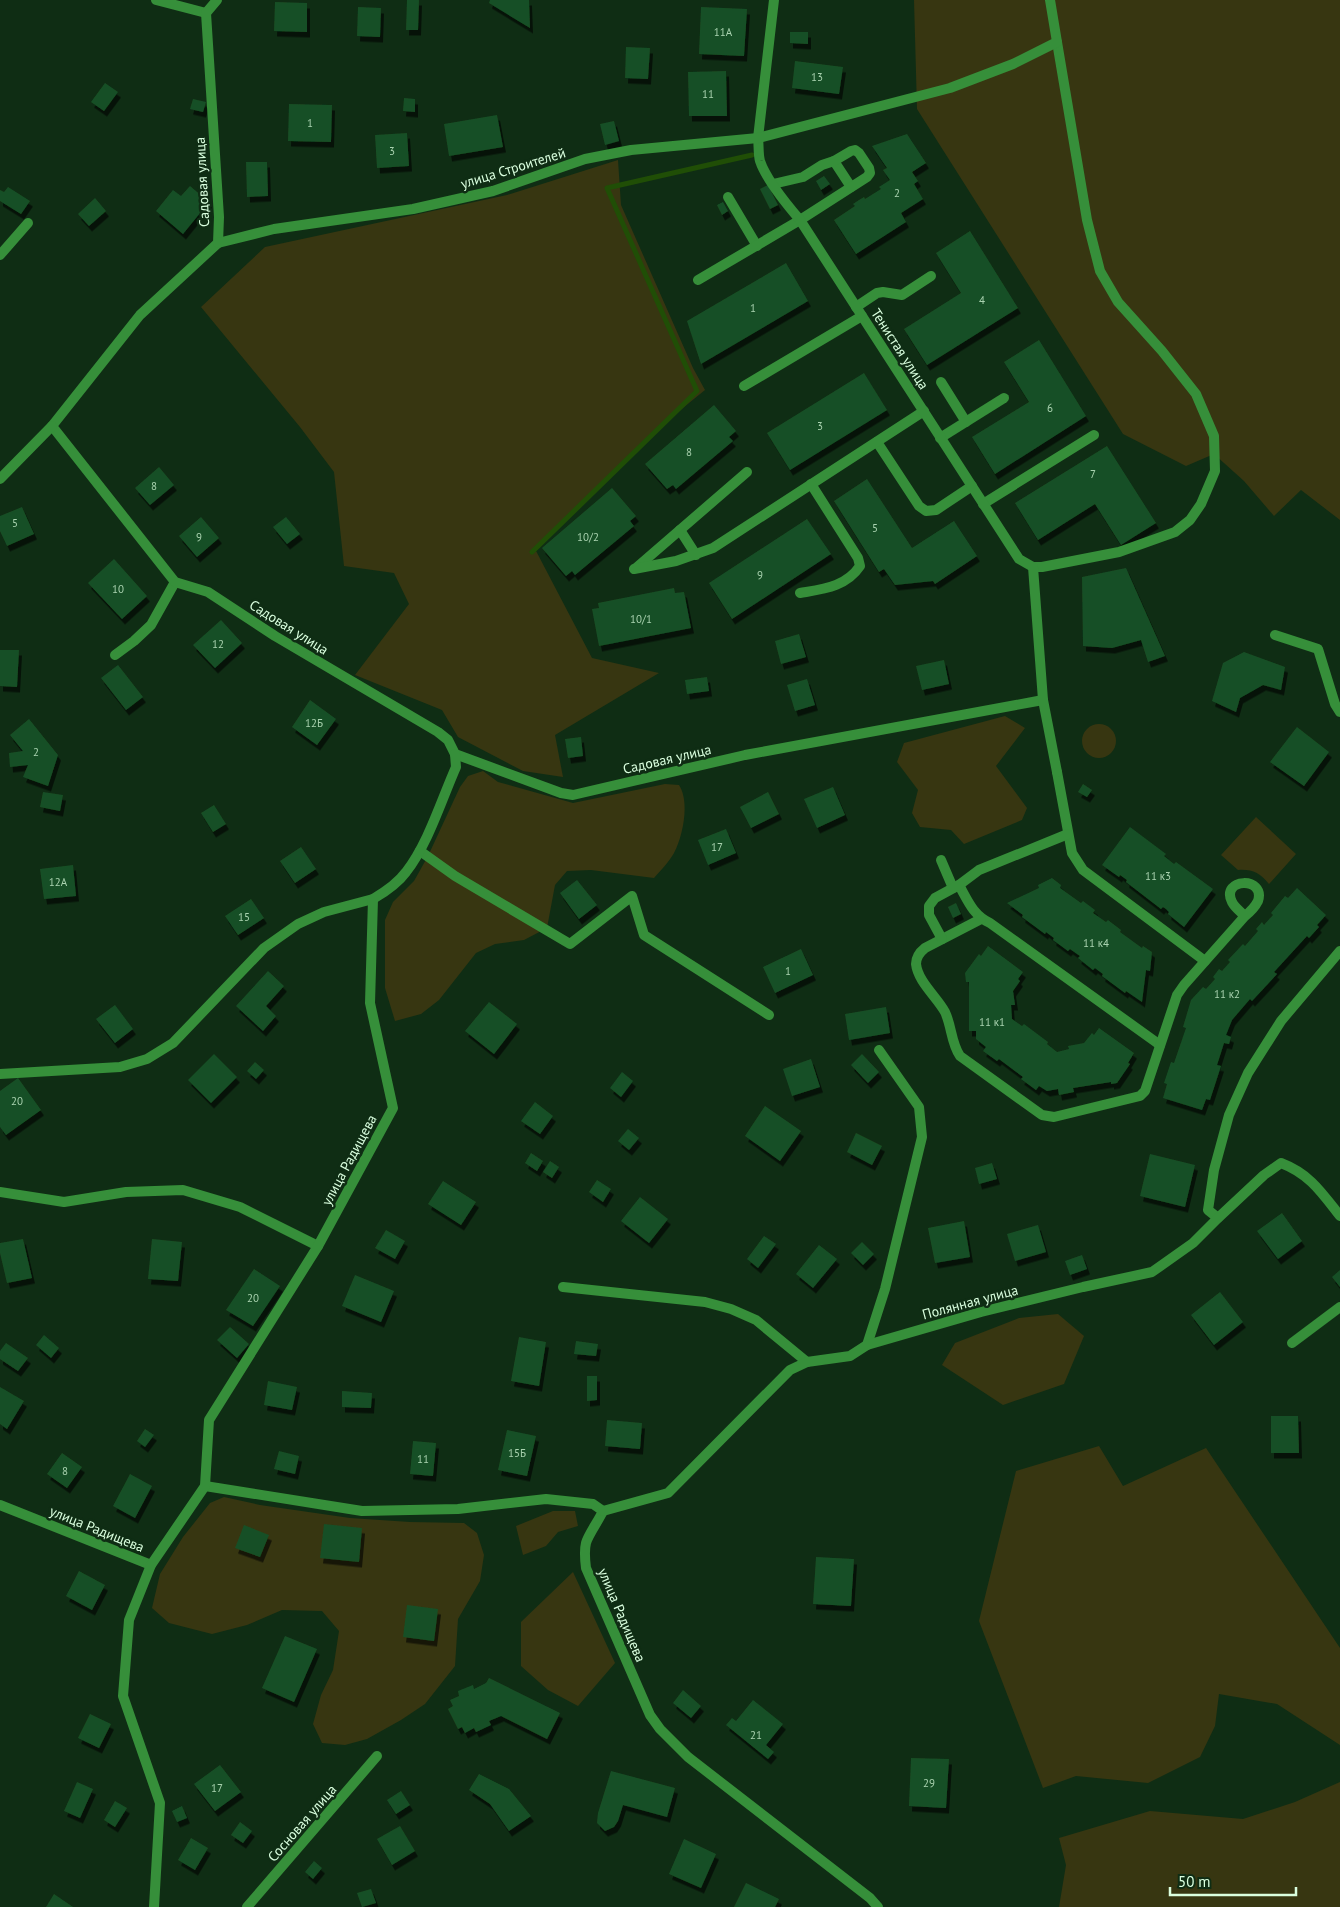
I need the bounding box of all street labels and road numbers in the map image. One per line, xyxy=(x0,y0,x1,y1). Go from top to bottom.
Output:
street label: Садовая улица xyxy=(191,137,213,227)
street label: улица Строителей xyxy=(458,143,568,193)
street label: Тенистая улица xyxy=(867,305,933,393)
street label: Садовая улица xyxy=(246,596,332,658)
street label: Садовая улица xyxy=(621,740,713,778)
street label: улица Радищева xyxy=(317,1111,381,1209)
street label: Полянная улица xyxy=(920,1281,1020,1323)
street label: улица Радищева xyxy=(47,1502,147,1556)
street label: улица Радищева xyxy=(594,1565,650,1665)
street label: Сосновая улица xyxy=(264,1781,340,1865)

